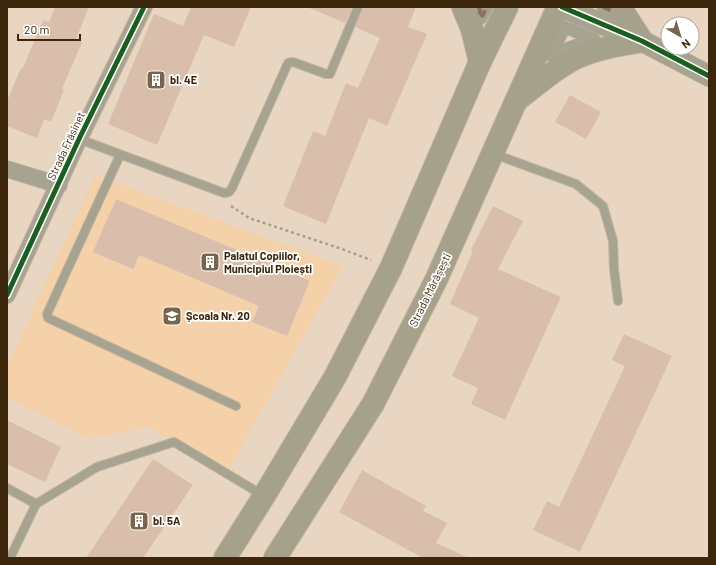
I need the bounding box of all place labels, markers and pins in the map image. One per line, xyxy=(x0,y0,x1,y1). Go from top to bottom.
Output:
building icon: bl. 4E xyxy=(145,69,167,91)
place label: bl. 4E xyxy=(170,73,198,86)
place label: Palatul Copiilor, Municipiul Ploiești xyxy=(224,249,312,275)
building icon: Palatul Copiilor, Municipiul Ploiești xyxy=(199,251,221,273)
school or university icon: Școala Nr. 20 xyxy=(161,305,183,327)
place label: Școala Nr. 20 xyxy=(186,309,250,322)
building icon: bl. 5A xyxy=(128,510,150,532)
place label: bl. 5A xyxy=(153,514,181,527)

